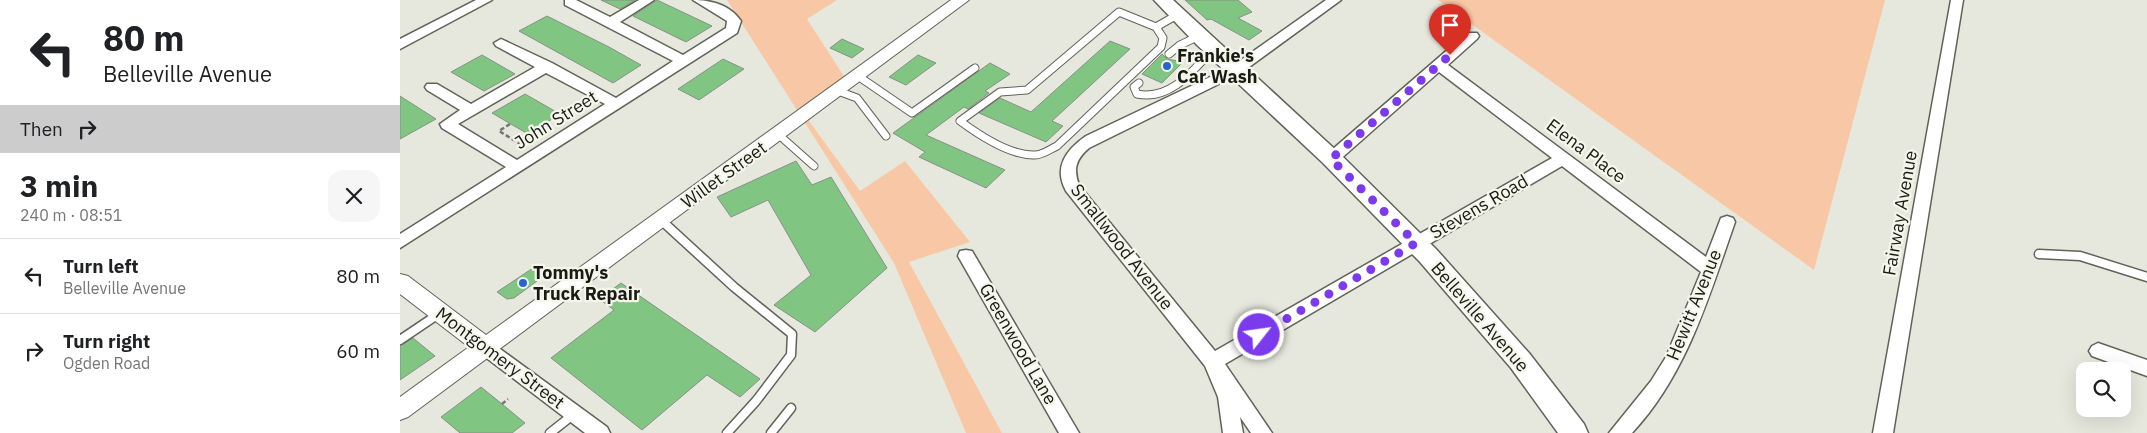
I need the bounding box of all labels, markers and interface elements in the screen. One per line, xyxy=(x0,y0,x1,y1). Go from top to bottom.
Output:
pin xyxy=(1429,4,1471,55)
icon: arrive xyxy=(1436,11,1464,39)
text: 80 m xyxy=(103,15,185,61)
icon: left xyxy=(20,20,85,85)
place label: Frankie's Car Wash xyxy=(1177,44,1258,88)
text: Belleville Avenue xyxy=(103,59,272,88)
marker: Frankie's Car Wash xyxy=(1161,60,1173,72)
street label: John Street xyxy=(510,85,601,154)
street label: Elena Place xyxy=(1542,113,1631,188)
icon: right xyxy=(73,115,101,143)
text: Then xyxy=(20,117,63,141)
street label: Willet Street xyxy=(676,136,771,213)
street label: Fairway Avenue xyxy=(1877,148,1922,277)
text: 3 min xyxy=(20,166,98,205)
street label: Stevens Road xyxy=(1426,169,1532,244)
button: close xyxy=(328,170,380,222)
street label: Smallwood Avenue xyxy=(1066,179,1179,315)
text: 240 m · 08:51 xyxy=(20,205,122,225)
street label: Hewitt Avenue xyxy=(1661,246,1726,364)
text: Turn left xyxy=(63,254,139,278)
street label: Belleville Avenue xyxy=(1426,257,1535,377)
place label: Tommy's Truck Repair xyxy=(533,261,640,305)
icon: left xyxy=(20,262,48,290)
text: 80 m xyxy=(336,264,380,288)
marker: Tommy's Truck Repair xyxy=(517,277,529,289)
text: Belleville Avenue xyxy=(63,278,186,298)
street label: Greenwood Lane xyxy=(974,279,1063,409)
street label: Montgomery Street xyxy=(431,302,569,414)
position arrow xyxy=(1232,308,1284,360)
text: Turn right xyxy=(63,329,150,353)
icon: right xyxy=(20,337,48,365)
text: 60 m xyxy=(336,339,380,363)
text: Ogden Road xyxy=(63,353,150,373)
map controls xyxy=(2076,362,2131,417)
button: search xyxy=(2076,362,2131,417)

